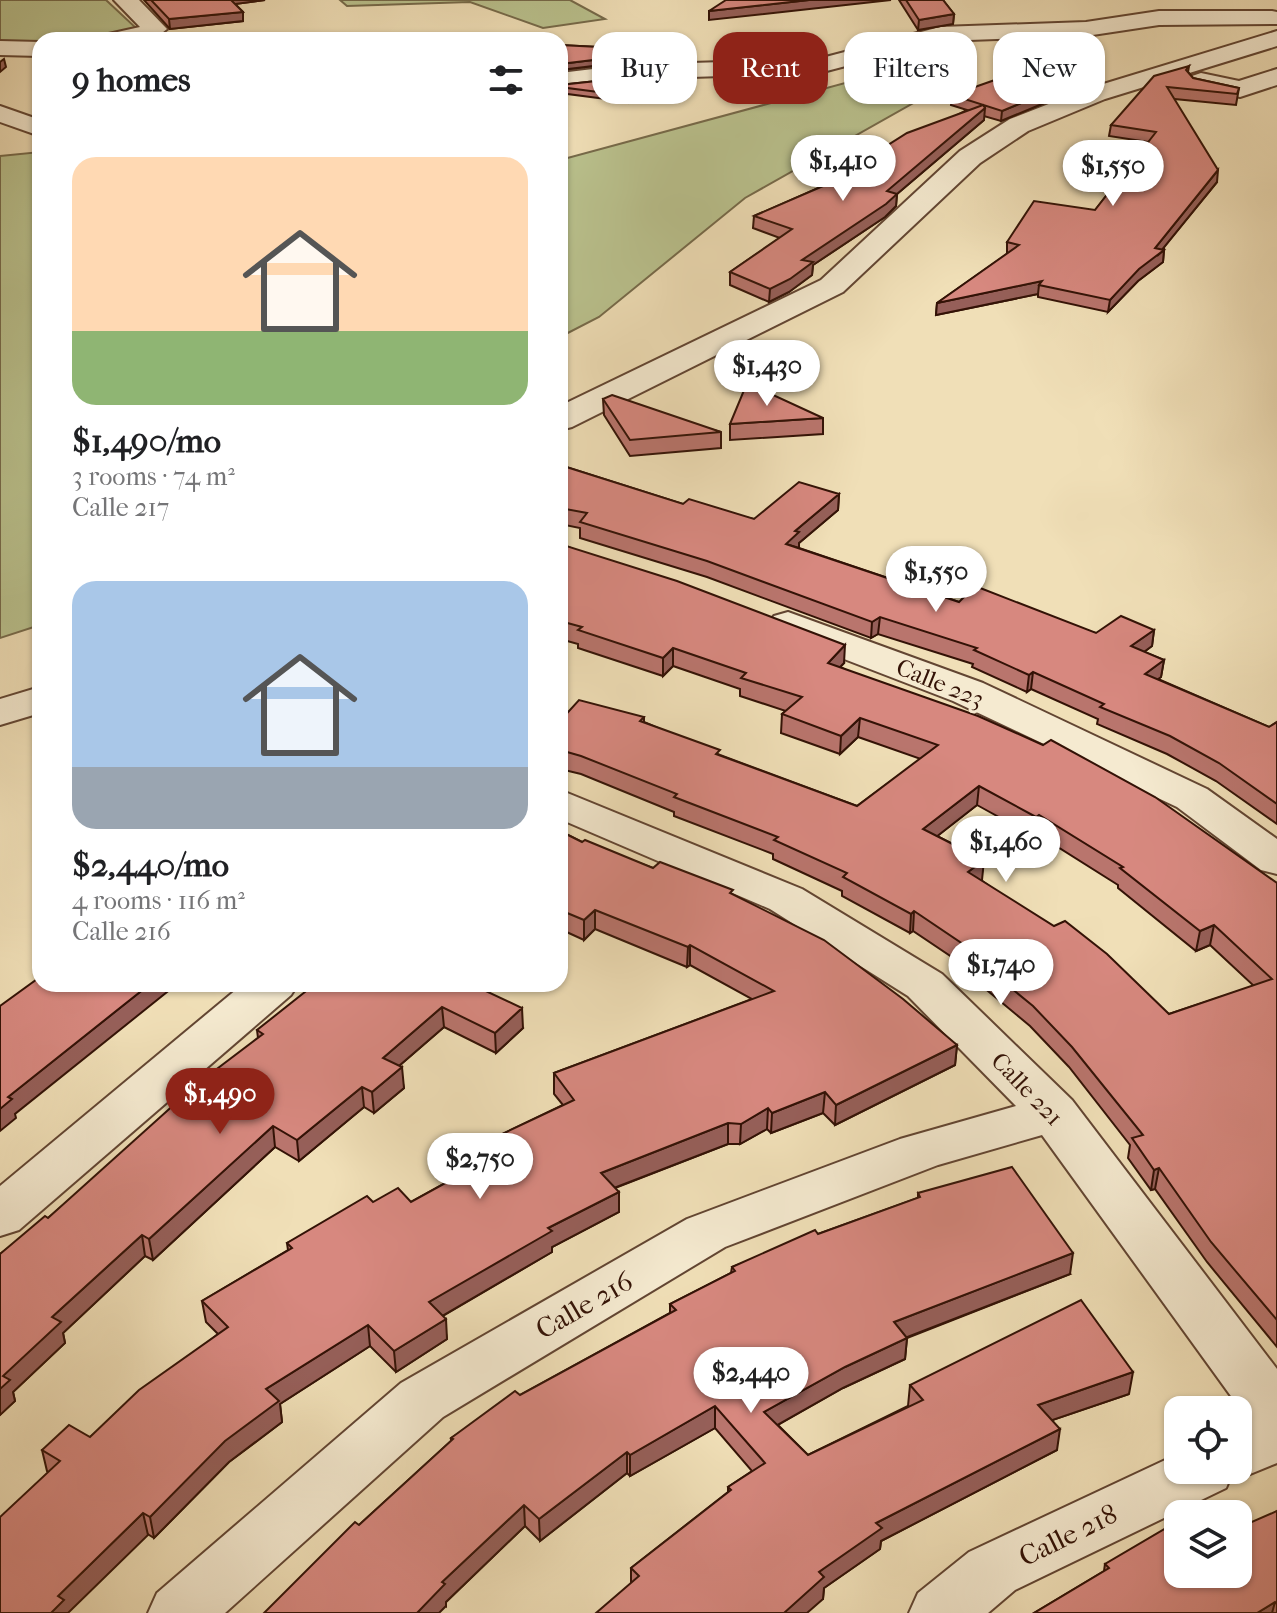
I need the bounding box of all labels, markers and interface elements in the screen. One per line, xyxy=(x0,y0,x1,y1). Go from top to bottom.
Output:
chip: Buy xyxy=(592,32,697,104)
chip: Rent xyxy=(713,32,828,104)
chip: Filters xyxy=(844,32,977,104)
chip: New xyxy=(993,32,1105,104)
icon: filters xyxy=(484,58,528,102)
text: 9 homes xyxy=(72,60,191,100)
pin: $1,410 xyxy=(778,135,908,203)
pin: $1,550 xyxy=(1048,140,1178,208)
text: $1,410 xyxy=(809,145,877,176)
text: $1,550 xyxy=(1081,150,1145,181)
icon: home xyxy=(228,209,372,353)
pin: $1,430 xyxy=(702,340,832,408)
text: $1,430 xyxy=(732,350,802,381)
text: $1,490/mo xyxy=(72,421,221,461)
text: 3 rooms · 74 m² xyxy=(72,461,235,492)
text: Calle 217 xyxy=(72,492,169,523)
pin: $1,550 xyxy=(871,546,1001,614)
text: $1,550 xyxy=(904,556,968,587)
icon: home xyxy=(228,633,372,777)
street label: Calle 223 xyxy=(892,653,988,713)
pin: $1,460 xyxy=(941,816,1071,884)
text: $1,460 xyxy=(969,826,1043,857)
text: $2,440/mo xyxy=(72,845,229,885)
text: 4 rooms · 116 m² xyxy=(72,885,245,916)
text: Calle 216 xyxy=(72,916,171,947)
pin: $1,740 xyxy=(936,939,1066,1007)
text: $1,740 xyxy=(966,949,1036,980)
street label: Calle 221 xyxy=(985,1047,1069,1131)
pin: $1,490 xyxy=(155,1068,285,1136)
text: $1,490 xyxy=(184,1078,257,1109)
pin: $2,750 xyxy=(415,1133,545,1201)
text: $2,750 xyxy=(445,1143,515,1174)
street label: Calle 216 xyxy=(530,1264,639,1346)
pin: $2,440 xyxy=(686,1347,816,1415)
text: $2,440 xyxy=(712,1357,790,1388)
map controls xyxy=(1164,1396,1252,1588)
button: locate xyxy=(1164,1396,1252,1484)
street label: Calle 218 xyxy=(1013,1497,1123,1573)
button: layers xyxy=(1164,1500,1252,1588)

